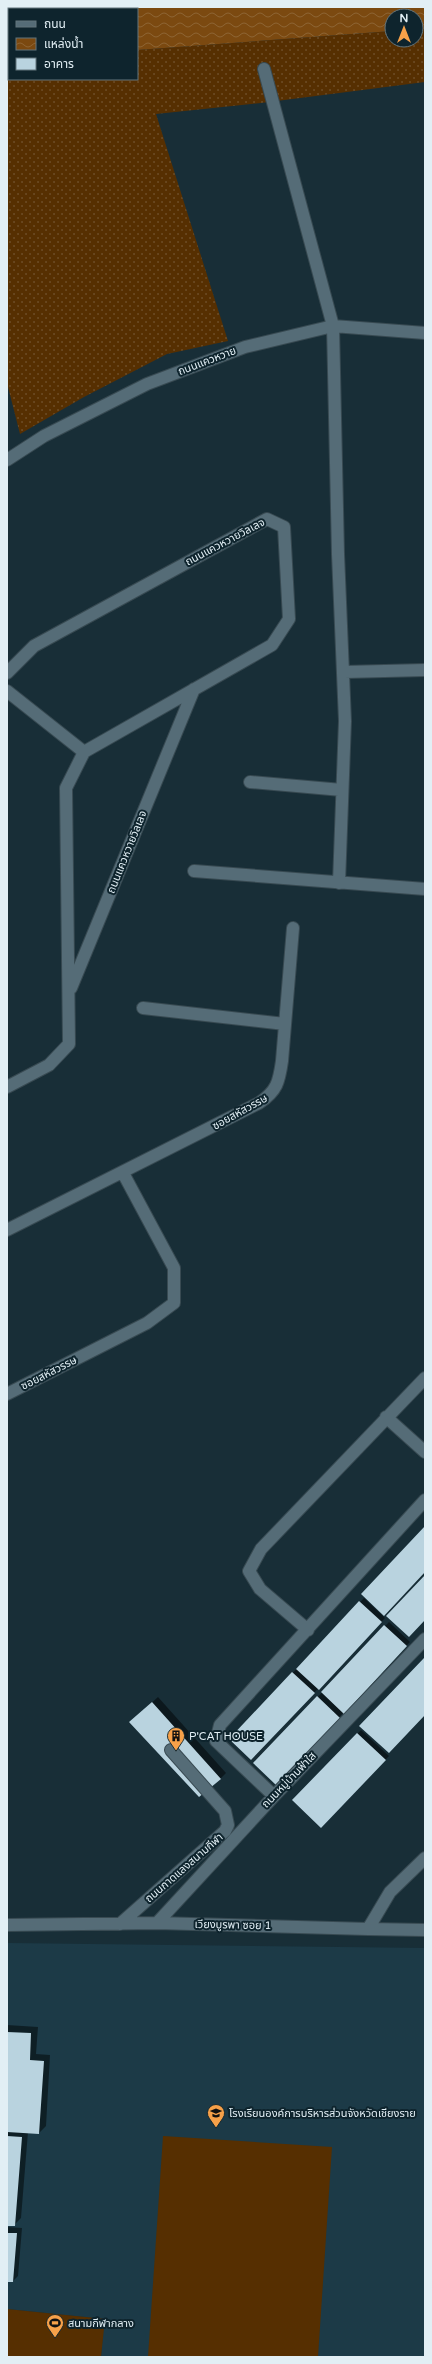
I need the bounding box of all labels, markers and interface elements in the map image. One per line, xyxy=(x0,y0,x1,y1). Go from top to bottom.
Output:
legend xyxy=(8,8,138,80)
north arrow xyxy=(384,8,424,48)
text: N xyxy=(400,12,408,25)
text: ถนน xyxy=(44,17,66,31)
text: แหล่งน้ำ xyxy=(44,35,83,51)
text: อาคาร xyxy=(44,57,74,71)
street label: ถนนแควหวาย xyxy=(176,344,238,378)
street label: ถนนแควหวายวิลเลจ xyxy=(183,515,267,568)
street label: ถนนแควหวายวิลเลจ xyxy=(104,809,150,895)
street label: ซอยสหัสวรรษ xyxy=(210,1091,270,1133)
street label: ซอยสหัสวรรษ xyxy=(19,1353,79,1393)
building icon: P'CAT HOUSE xyxy=(166,1726,186,1751)
place label: P'CAT HOUSE xyxy=(189,1730,263,1743)
street label: ถนนหมู่บ้านฟ้าใส xyxy=(259,1749,319,1811)
street label: ถนนกาดแลงสนามกีฬา xyxy=(142,1831,226,1905)
street label: เวียงบูรพา ซอย 1 xyxy=(195,1918,271,1932)
school or university icon: โรงเรียนองค์การบริหารส่วนจังหวัดเชียงราย xyxy=(206,2103,226,2128)
place label: โรงเรียนองค์การบริหารส่วนจังหวัดเชียงราย xyxy=(229,2107,416,2120)
sports icon: สนามกีฬากลาง xyxy=(45,2313,65,2338)
place label: สนามกีฬากลาง xyxy=(68,2317,134,2330)

